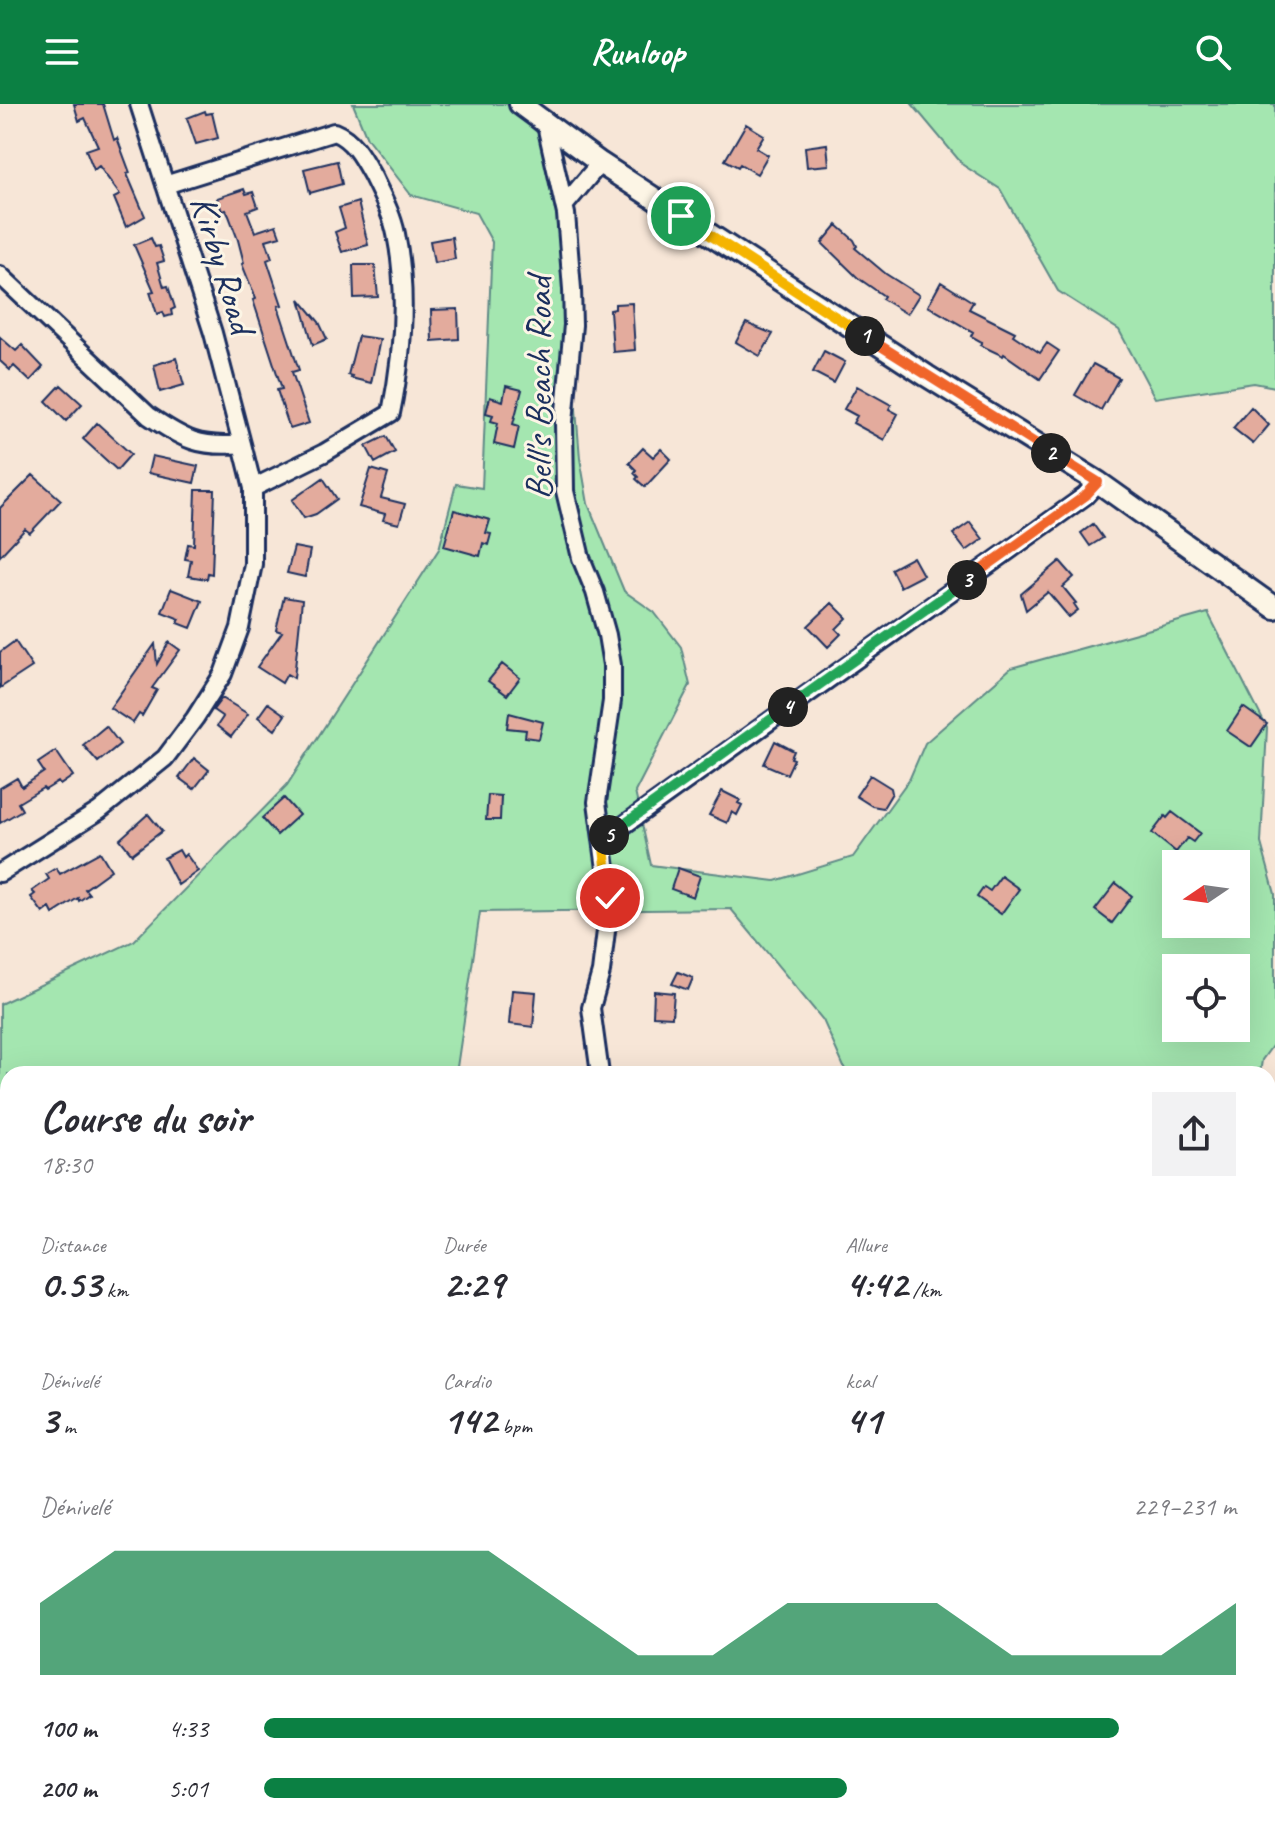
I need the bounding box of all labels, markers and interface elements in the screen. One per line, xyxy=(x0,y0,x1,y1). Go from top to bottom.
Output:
text: Runloop xyxy=(590,29,685,75)
icon: menu xyxy=(40,30,84,74)
icon: search xyxy=(1191,30,1235,74)
pin xyxy=(647,182,715,250)
street label: Kirby Road xyxy=(180,189,268,344)
icon: arrive xyxy=(659,194,703,238)
street label: Bell's Beach Road xyxy=(515,270,562,499)
pin: 1 xyxy=(845,316,885,356)
text: 1 xyxy=(860,322,870,350)
pin: 2 xyxy=(1031,433,1071,473)
text: 2 xyxy=(1046,439,1056,467)
pin: 3 xyxy=(947,560,987,600)
text: 3 xyxy=(962,566,972,594)
pin: 4 xyxy=(768,687,808,727)
text: 4 xyxy=(783,693,793,721)
pin: 5 xyxy=(589,815,629,855)
text: 5 xyxy=(604,821,614,849)
north arrow xyxy=(1162,850,1250,938)
map controls xyxy=(1162,850,1250,1042)
pin xyxy=(576,864,644,932)
icon: check xyxy=(588,876,632,920)
button: locate xyxy=(1162,954,1250,1042)
text: Course du soir xyxy=(40,1090,250,1145)
button: share xyxy=(1152,1092,1236,1176)
text: 18:30 xyxy=(40,1148,92,1181)
text: Distance xyxy=(40,1231,106,1259)
text: Durée xyxy=(443,1231,486,1259)
text: Allure xyxy=(845,1231,887,1259)
text: 0.53 xyxy=(40,1259,101,1309)
text: 2:29 xyxy=(443,1259,504,1309)
text: 4:42 xyxy=(845,1259,907,1309)
text: km xyxy=(101,1276,128,1304)
text: /km xyxy=(907,1276,941,1304)
text: Dénivelé xyxy=(40,1367,99,1395)
text: Cardio xyxy=(443,1367,491,1395)
text: kcal xyxy=(845,1367,874,1395)
text: 3 xyxy=(40,1395,58,1445)
text: 142 xyxy=(443,1395,497,1445)
text: 41 xyxy=(845,1395,881,1445)
text: m xyxy=(58,1412,76,1440)
text: bpm xyxy=(497,1412,532,1440)
text: Dénivelé xyxy=(40,1490,110,1523)
text: 229–231 m xyxy=(1133,1490,1236,1523)
text: 100 m xyxy=(40,1712,96,1745)
text: 4:33 xyxy=(168,1712,208,1745)
text: 200 m xyxy=(40,1772,96,1805)
text: 5:01 xyxy=(168,1772,208,1805)

